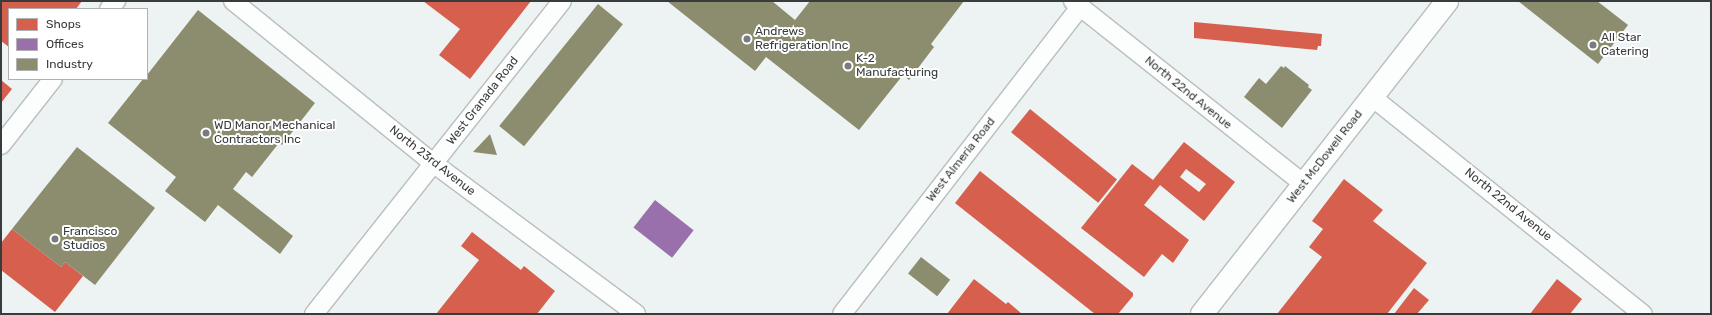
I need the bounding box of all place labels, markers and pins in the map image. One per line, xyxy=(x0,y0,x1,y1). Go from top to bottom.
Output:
place label: Andrews Refrigeration Inc xyxy=(755,25,848,53)
place label: All Star Catering xyxy=(1601,31,1649,59)
marker: Andrews Refrigeration Inc xyxy=(742,34,752,44)
marker: All Star Catering xyxy=(1588,40,1598,50)
place label: K-2 Manufacturing xyxy=(856,52,938,80)
marker: K-2 Manufacturing xyxy=(843,61,853,71)
place label: WD Manor Mechanical Contractors Inc xyxy=(214,119,336,147)
marker: WD Manor Mechanical Contractors Inc xyxy=(201,128,211,138)
place label: Francisco Studios xyxy=(63,225,117,253)
marker: Francisco Studios xyxy=(50,234,60,244)

